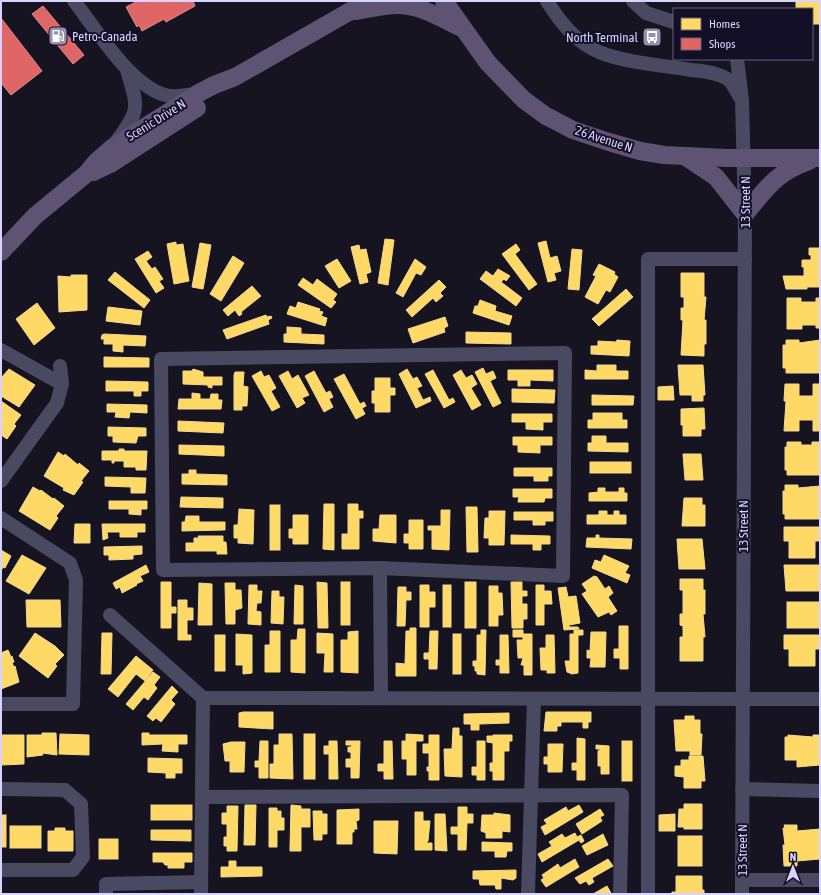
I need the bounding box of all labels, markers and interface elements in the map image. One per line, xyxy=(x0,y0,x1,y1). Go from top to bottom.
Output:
legend xyxy=(673,8,813,60)
text: Homes xyxy=(709,17,740,31)
fuel station icon: Petro-Canada xyxy=(47,25,69,47)
bus stop icon: North Terminal xyxy=(641,26,663,48)
place label: Petro-Canada xyxy=(72,29,138,44)
place label: North Terminal xyxy=(566,30,639,45)
text: Shops xyxy=(709,37,735,51)
street label: Scenic Drive N xyxy=(124,96,188,144)
street label: 26 Avenue N xyxy=(573,123,635,155)
street label: 13 Street N xyxy=(738,176,753,228)
street label: 13 Street N xyxy=(736,500,751,552)
street label: 13 Street N xyxy=(735,824,750,876)
north arrow xyxy=(773,847,813,887)
text: N xyxy=(790,851,796,863)

